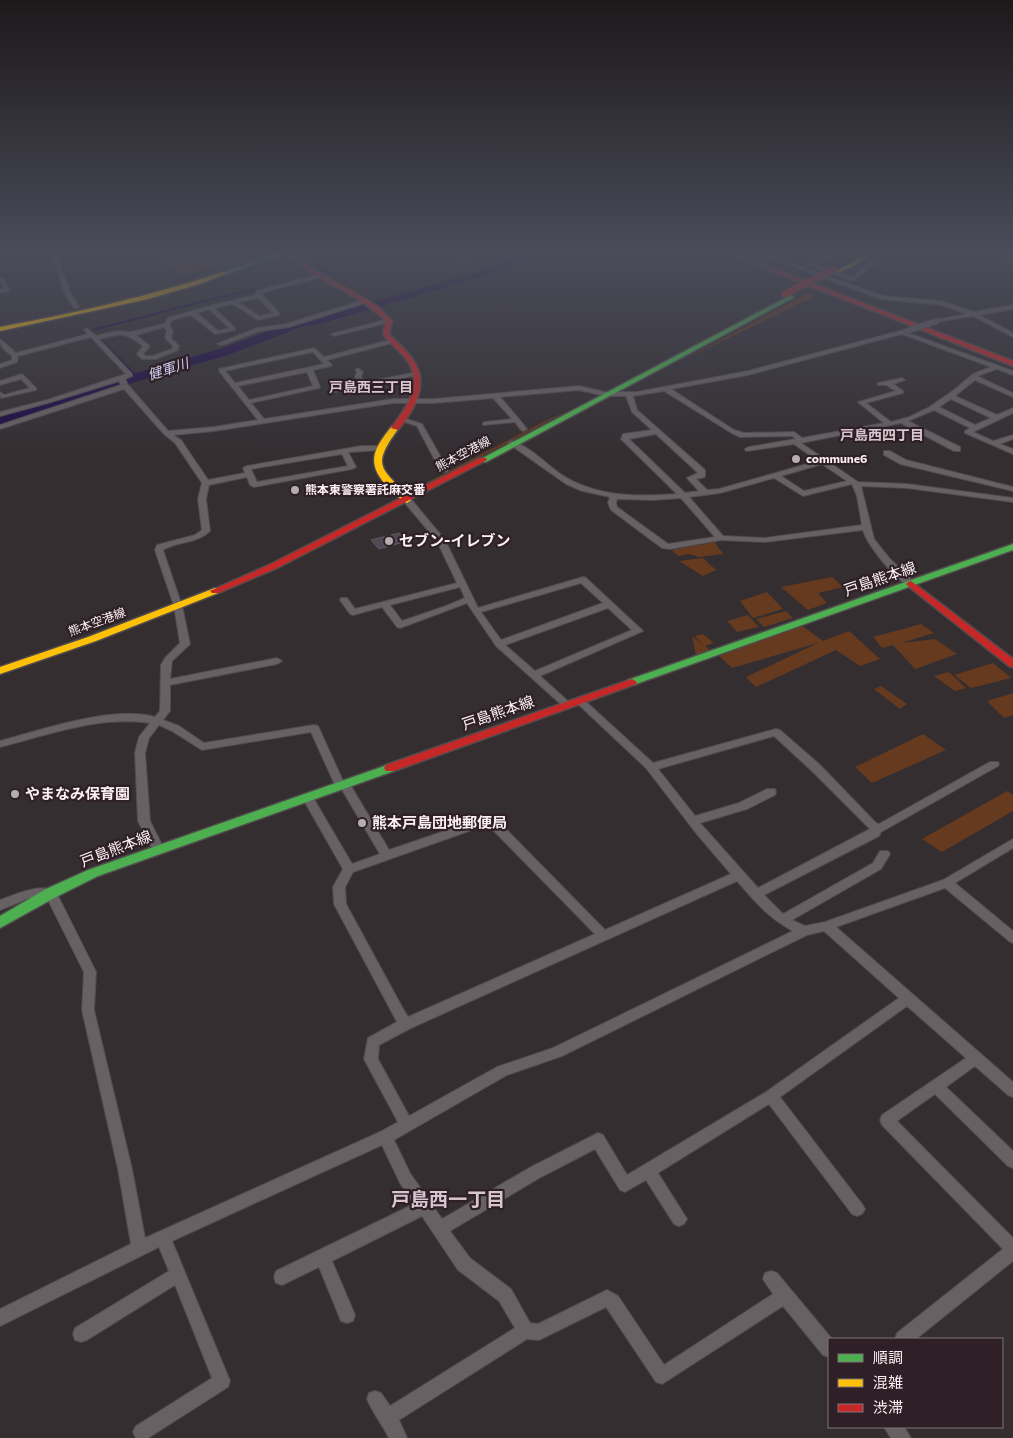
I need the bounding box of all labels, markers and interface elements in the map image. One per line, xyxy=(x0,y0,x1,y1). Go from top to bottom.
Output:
water label: 健軍川 xyxy=(145,353,192,383)
district label: 戸島西三丁目 xyxy=(329,378,413,395)
district label: 戸島西四丁目 xyxy=(840,426,924,443)
street label: 熊本空港線 xyxy=(433,433,492,473)
place label: commune6 xyxy=(806,451,867,465)
marker: commune6 xyxy=(790,453,802,465)
place label: 熊本東警察署託麻交番 xyxy=(305,482,426,496)
marker: 熊本東警察署託麻交番 xyxy=(289,484,301,496)
place label: セブン-イレブン xyxy=(399,531,510,549)
marker: セブン-イレブン xyxy=(383,535,395,547)
street label: 戸島熊本線 xyxy=(841,557,918,599)
street label: 熊本空港線 xyxy=(66,604,127,638)
street label: 戸島熊本線 xyxy=(459,691,536,733)
place label: やまなみ保育園 xyxy=(25,784,130,802)
marker: やまなみ保育園 xyxy=(9,788,21,800)
place label: 熊本戸島団地郵便局 xyxy=(372,813,507,831)
marker: 熊本戸島団地郵便局 xyxy=(356,817,368,829)
street label: 戸島熊本線 xyxy=(77,826,154,870)
district label: 戸島西一丁目 xyxy=(391,1187,505,1210)
legend xyxy=(828,1338,1003,1428)
text: 順調 xyxy=(873,1348,903,1366)
text: 混雑 xyxy=(873,1373,903,1391)
text: 渋滞 xyxy=(873,1398,903,1416)

